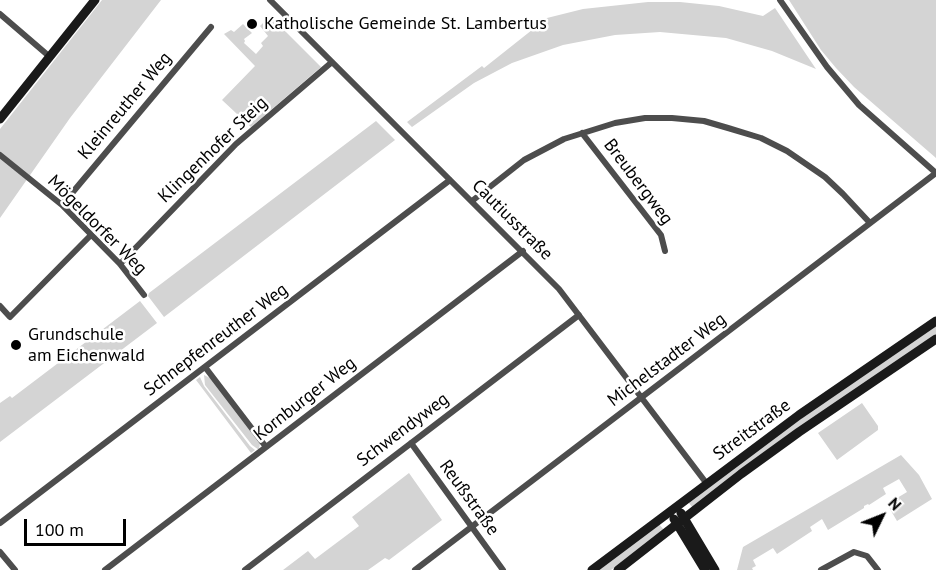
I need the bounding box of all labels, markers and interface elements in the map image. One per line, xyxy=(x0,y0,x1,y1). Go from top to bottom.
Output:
place label: Katholische Gemeinde St. Lambertus xyxy=(264,13,547,35)
marker: Katholische Gemeinde St. Lambertus xyxy=(245,17,259,31)
street label: Kleinreuther Weg xyxy=(74,48,176,164)
street label: Klingenhofer Steig xyxy=(154,92,272,208)
street label: Breubergweg xyxy=(599,135,677,229)
street label: Mögeldorfer Weg xyxy=(43,171,151,279)
street label: Cautiusstraße xyxy=(467,175,557,265)
street label: Schnepfenreuther Weg xyxy=(140,279,292,401)
street label: Michelstadter Weg xyxy=(604,309,730,411)
place label: Grundschule am Eichenwald xyxy=(28,324,145,366)
marker: Grundschule am Eichenwald xyxy=(9,338,23,352)
street label: Kornburger Weg xyxy=(250,352,360,446)
street label: Schwendyweg xyxy=(353,388,453,472)
street label: Streitstraße xyxy=(709,395,795,465)
street label: Reußstraße xyxy=(434,456,504,540)
north arrow xyxy=(852,486,912,546)
text: N xyxy=(884,493,906,514)
scale bar xyxy=(27,507,129,545)
text: 100 m xyxy=(35,518,84,541)

